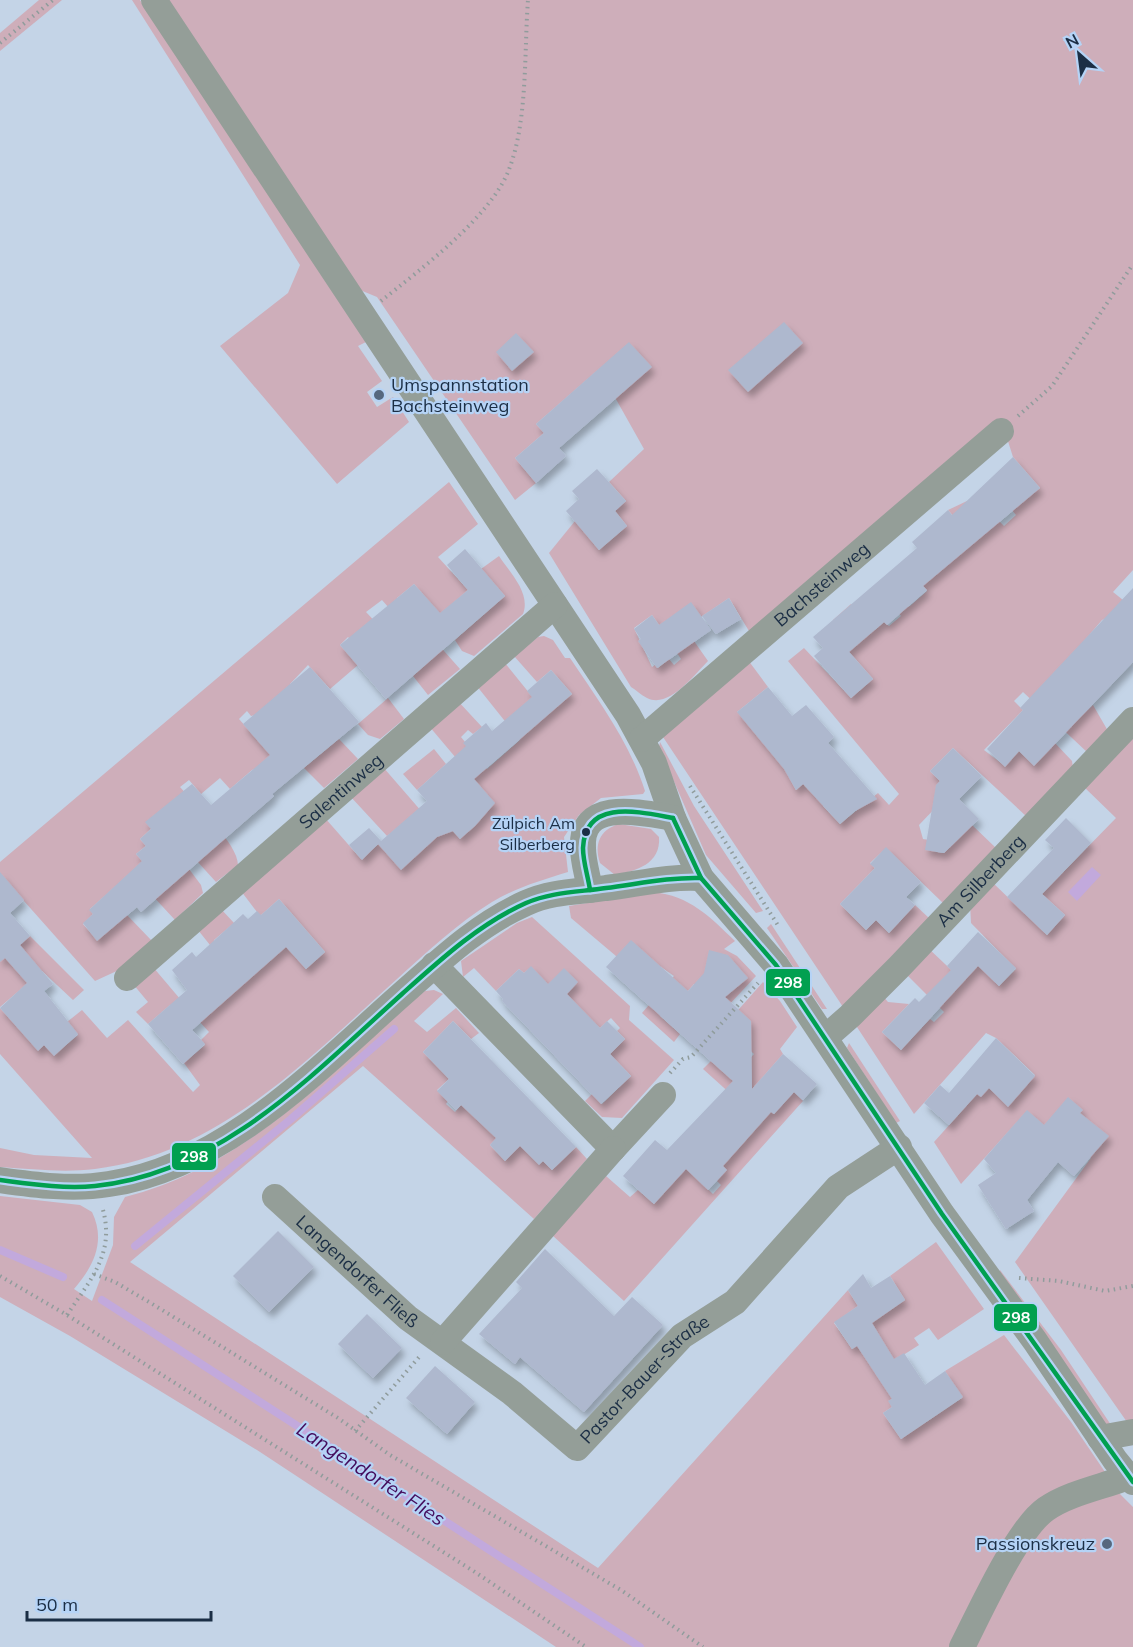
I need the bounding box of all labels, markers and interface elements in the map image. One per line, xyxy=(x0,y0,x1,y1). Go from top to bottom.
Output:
north arrow xyxy=(1049,24,1109,84)
text: N xyxy=(1062,29,1082,52)
place label: Umspannstation Bachsteinweg xyxy=(391,373,529,417)
marker: Umspannstation Bachsteinweg xyxy=(372,388,386,402)
street label: Bachsteinweg xyxy=(769,537,874,632)
street label: Salentinweg xyxy=(294,748,388,834)
place label: Zülpich Am Silberberg xyxy=(492,813,575,854)
marker: Zülpich Am Silberberg xyxy=(580,826,592,838)
street label: Am Silberberg xyxy=(931,829,1029,931)
line badge: 298 xyxy=(765,968,811,997)
text: 298 xyxy=(774,972,803,992)
line badge: 298 xyxy=(171,1142,217,1171)
text: 298 xyxy=(180,1146,209,1166)
street label: Langendorfer Fließ xyxy=(292,1210,423,1333)
line badge: 298 xyxy=(993,1303,1038,1332)
text: 298 xyxy=(1002,1307,1031,1327)
street label: Pastor-Bauer-Straße xyxy=(575,1310,713,1448)
water label: Langendorfer Flies xyxy=(292,1416,450,1531)
place label: Passionskreuz xyxy=(976,1532,1095,1555)
marker: Passionskreuz xyxy=(1100,1537,1114,1551)
scale bar xyxy=(27,1584,212,1622)
text: 50 m xyxy=(36,1593,78,1616)

